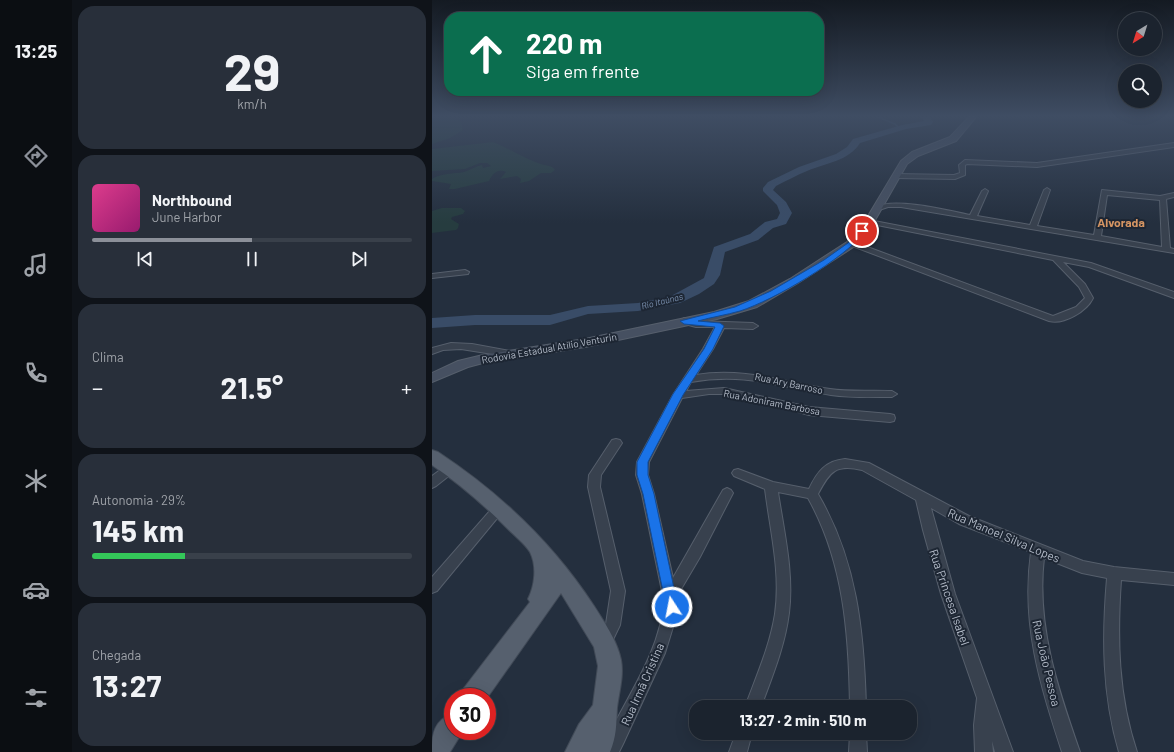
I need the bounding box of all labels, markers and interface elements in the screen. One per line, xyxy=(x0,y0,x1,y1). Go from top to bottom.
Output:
north arrow xyxy=(1118,12,1162,56)
map controls xyxy=(1118,12,1162,108)
text: 220 m xyxy=(526,26,602,60)
icon: ahead xyxy=(460,28,512,80)
text: 29 xyxy=(224,39,280,101)
text: 13:25 xyxy=(15,40,57,62)
text: Siga em frente xyxy=(526,60,640,82)
button: search xyxy=(1118,64,1162,108)
text: km/h xyxy=(237,96,267,112)
icon: directions xyxy=(22,142,50,170)
text: Northbound xyxy=(152,191,232,209)
text: June Harbor xyxy=(152,209,222,225)
pin xyxy=(845,214,879,248)
district label: Alvorada xyxy=(1097,215,1145,229)
icon: arrive xyxy=(851,220,873,242)
icon: previous xyxy=(134,248,156,270)
icon: pause xyxy=(241,248,263,270)
icon: next xyxy=(348,248,370,270)
icon: music xyxy=(22,251,50,279)
water label: Rio Itaúnas xyxy=(640,291,684,311)
street label: Rodovia Estadual Atílio Venturin xyxy=(480,330,618,366)
text: Clima xyxy=(92,349,124,365)
icon: phone xyxy=(22,359,50,387)
text: 21.5° xyxy=(221,369,283,405)
street label: Rua Ary Barroso xyxy=(754,370,824,396)
text: − xyxy=(92,374,103,400)
text: + xyxy=(401,374,412,400)
street label: Rua Adoniram Barbosa xyxy=(723,387,821,417)
icon: climate xyxy=(22,467,50,495)
text: Autonomia · 29% xyxy=(92,492,186,508)
street label: Rua Manoel Silva Lopes xyxy=(946,505,1062,565)
text: 145 km xyxy=(92,512,184,548)
street label: Rua Princesa Isabel xyxy=(927,547,973,647)
icon: car xyxy=(22,576,50,604)
position arrow xyxy=(651,586,693,628)
street label: Rua João Pessoa xyxy=(1030,619,1064,707)
street label: Rua Irmã Cristina xyxy=(618,641,666,727)
text: Chegada xyxy=(92,647,141,663)
text: 13:27 xyxy=(92,667,161,703)
icon: filters xyxy=(22,684,50,712)
speed limit sign: 30 xyxy=(444,688,496,740)
text: 13:27 · 2 min · 510 m xyxy=(739,711,867,729)

